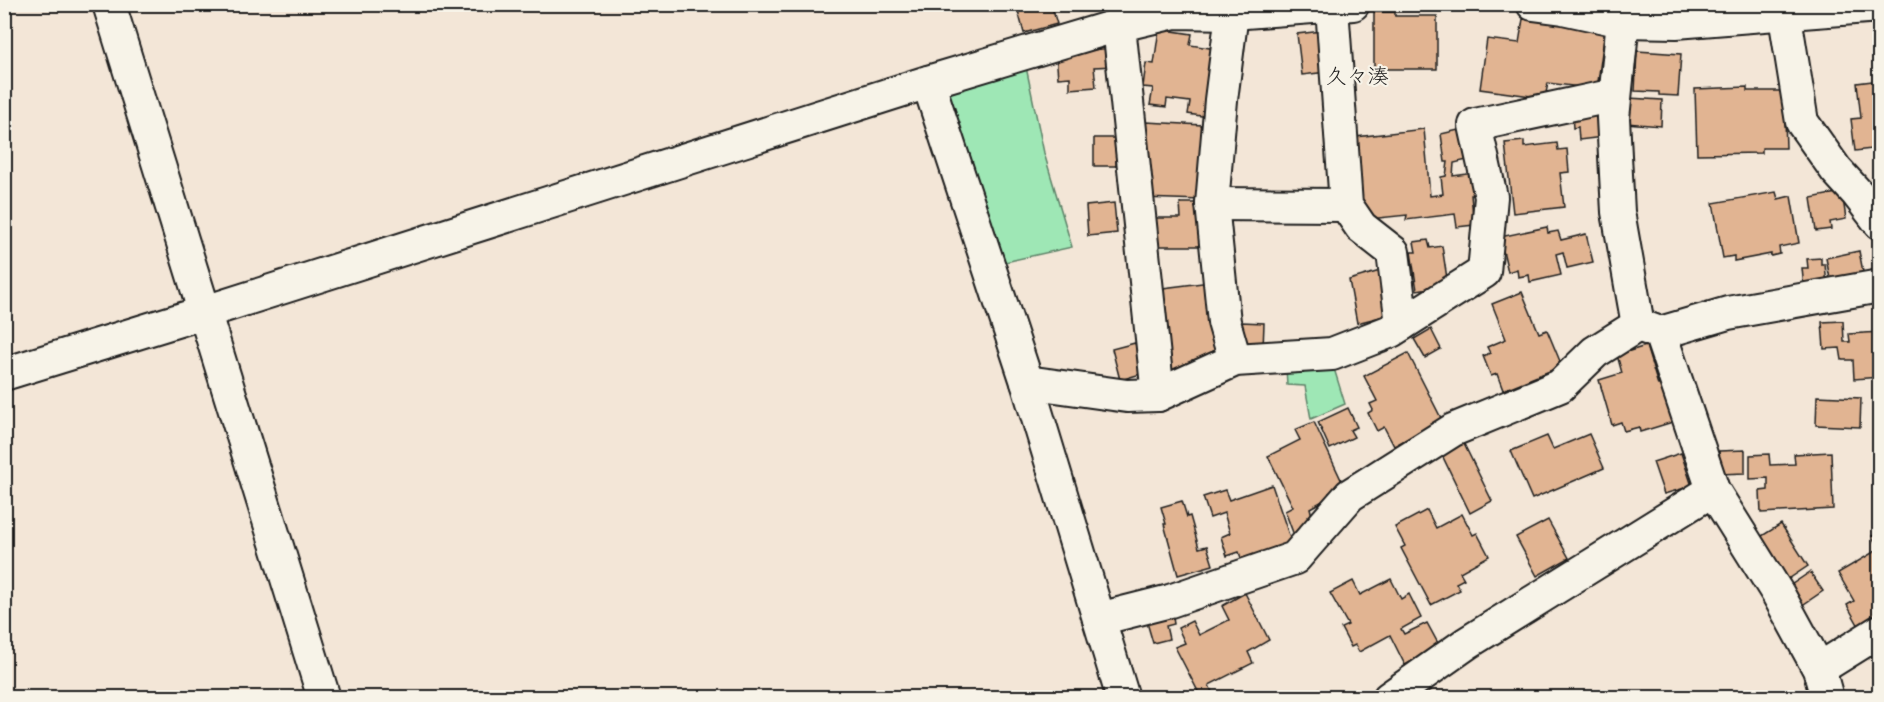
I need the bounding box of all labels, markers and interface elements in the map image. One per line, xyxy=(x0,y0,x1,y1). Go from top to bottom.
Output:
district label: 久々湊 xyxy=(1326,63,1389,91)

